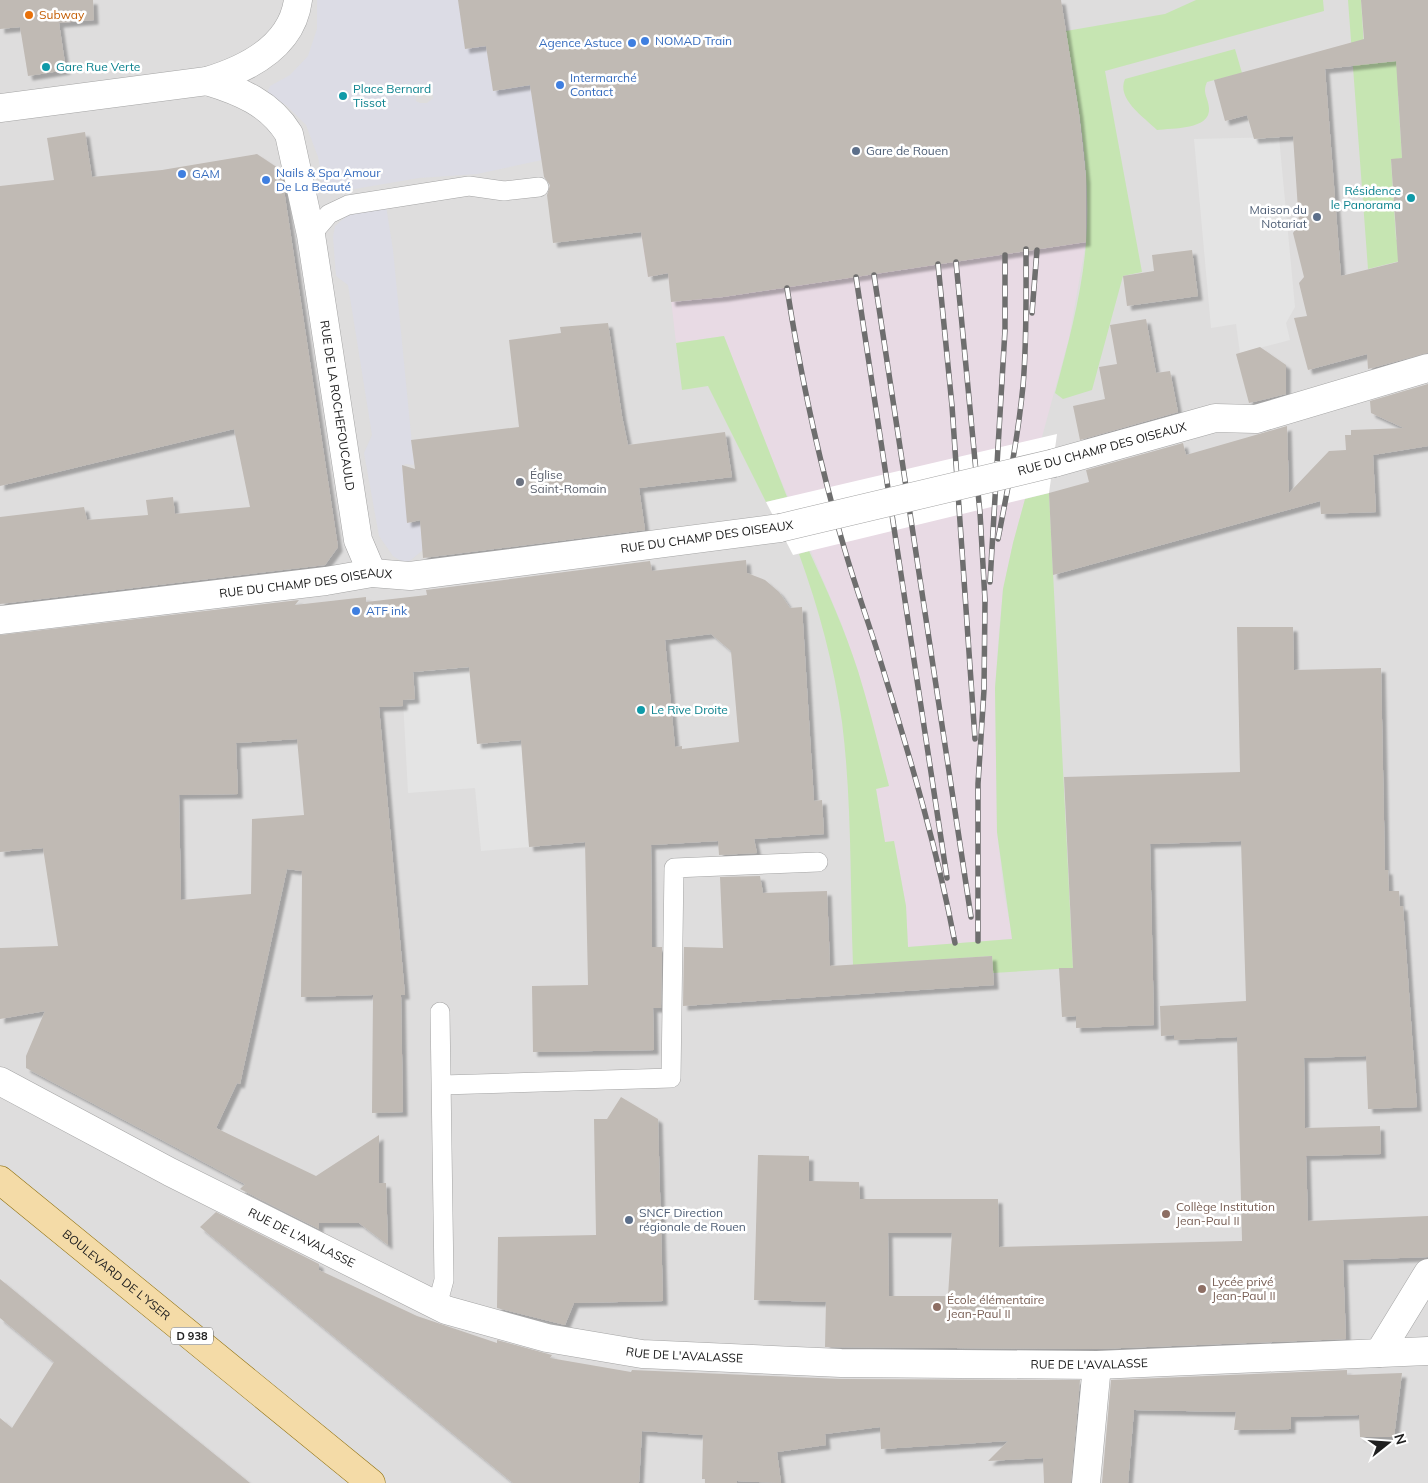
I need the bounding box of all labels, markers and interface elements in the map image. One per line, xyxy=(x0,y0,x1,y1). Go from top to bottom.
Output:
place label: Subway xyxy=(39,7,85,22)
marker: Subway xyxy=(23,9,35,21)
place label: NOMAD Train xyxy=(655,33,732,48)
place label: Agence Astuce xyxy=(539,35,622,50)
marker: NOMAD Train xyxy=(639,35,651,47)
marker: Agence Astuce xyxy=(626,37,638,49)
place label: Gare Rue Verte xyxy=(56,59,140,74)
marker: Gare Rue Verte xyxy=(40,61,52,73)
place label: Intermarché Contact xyxy=(570,70,637,99)
marker: Intermarché Contact xyxy=(554,79,566,91)
place label: Place Bernard Tissot xyxy=(353,81,431,110)
marker: Place Bernard Tissot xyxy=(337,90,349,102)
place label: Gare de Rouen xyxy=(866,143,948,158)
marker: Gare de Rouen xyxy=(850,145,862,157)
place label: Nails & Spa Amour De La Beauté xyxy=(276,165,381,194)
place label: GAM xyxy=(192,166,220,181)
marker: GAM xyxy=(176,168,188,180)
marker: Nails & Spa Amour De La Beauté xyxy=(260,174,272,186)
place label: Résidence le Panorama xyxy=(1331,183,1401,212)
marker: Résidence le Panorama xyxy=(1405,192,1417,204)
place label: Maison du Notariat xyxy=(1250,202,1307,231)
marker: Maison du Notariat xyxy=(1311,211,1323,223)
street label: RUE DE LA ROCHEFOUCAULD xyxy=(317,319,358,492)
street label: RUE DU CHAMP DES OISEAUX xyxy=(1016,419,1188,478)
place label: Église Saint-Romain xyxy=(530,467,606,496)
marker: Église Saint-Romain xyxy=(514,476,526,488)
street label: RUE DU CHAMP DES OISEAUX xyxy=(620,517,794,556)
street label: RUE DU CHAMP DES OISEAUX xyxy=(218,564,393,601)
place label: ATF ink xyxy=(366,603,408,618)
marker: ATF ink xyxy=(350,605,362,617)
place label: Le Rive Droite xyxy=(651,702,728,717)
marker: Le Rive Droite xyxy=(635,704,647,716)
place label: Collège Institution Jean-Paul II xyxy=(1176,1199,1275,1228)
street label: RUE DE L'AVALASSE xyxy=(246,1204,358,1270)
place label: SNCF Direction régionale de Rouen xyxy=(639,1205,746,1234)
marker: Collège Institution Jean-Paul II xyxy=(1160,1208,1172,1220)
marker: SNCF Direction régionale de Rouen xyxy=(623,1214,635,1226)
street label: BOULEVARD DE L'YSER xyxy=(59,1226,173,1323)
place label: Lycée privé Jean-Paul II xyxy=(1212,1274,1276,1303)
marker: Lycée privé Jean-Paul II xyxy=(1196,1283,1208,1295)
place label: École élémentaire Jean-Paul II xyxy=(947,1292,1044,1321)
marker: École élémentaire Jean-Paul II xyxy=(931,1301,943,1313)
road number: D 938 xyxy=(171,1328,213,1344)
street label: RUE DE L'AVALASSE xyxy=(625,1343,743,1366)
street label: RUE DE L'AVALASSE xyxy=(1030,1355,1148,1372)
north arrow xyxy=(1363,1418,1413,1468)
text: N xyxy=(1390,1432,1411,1447)

